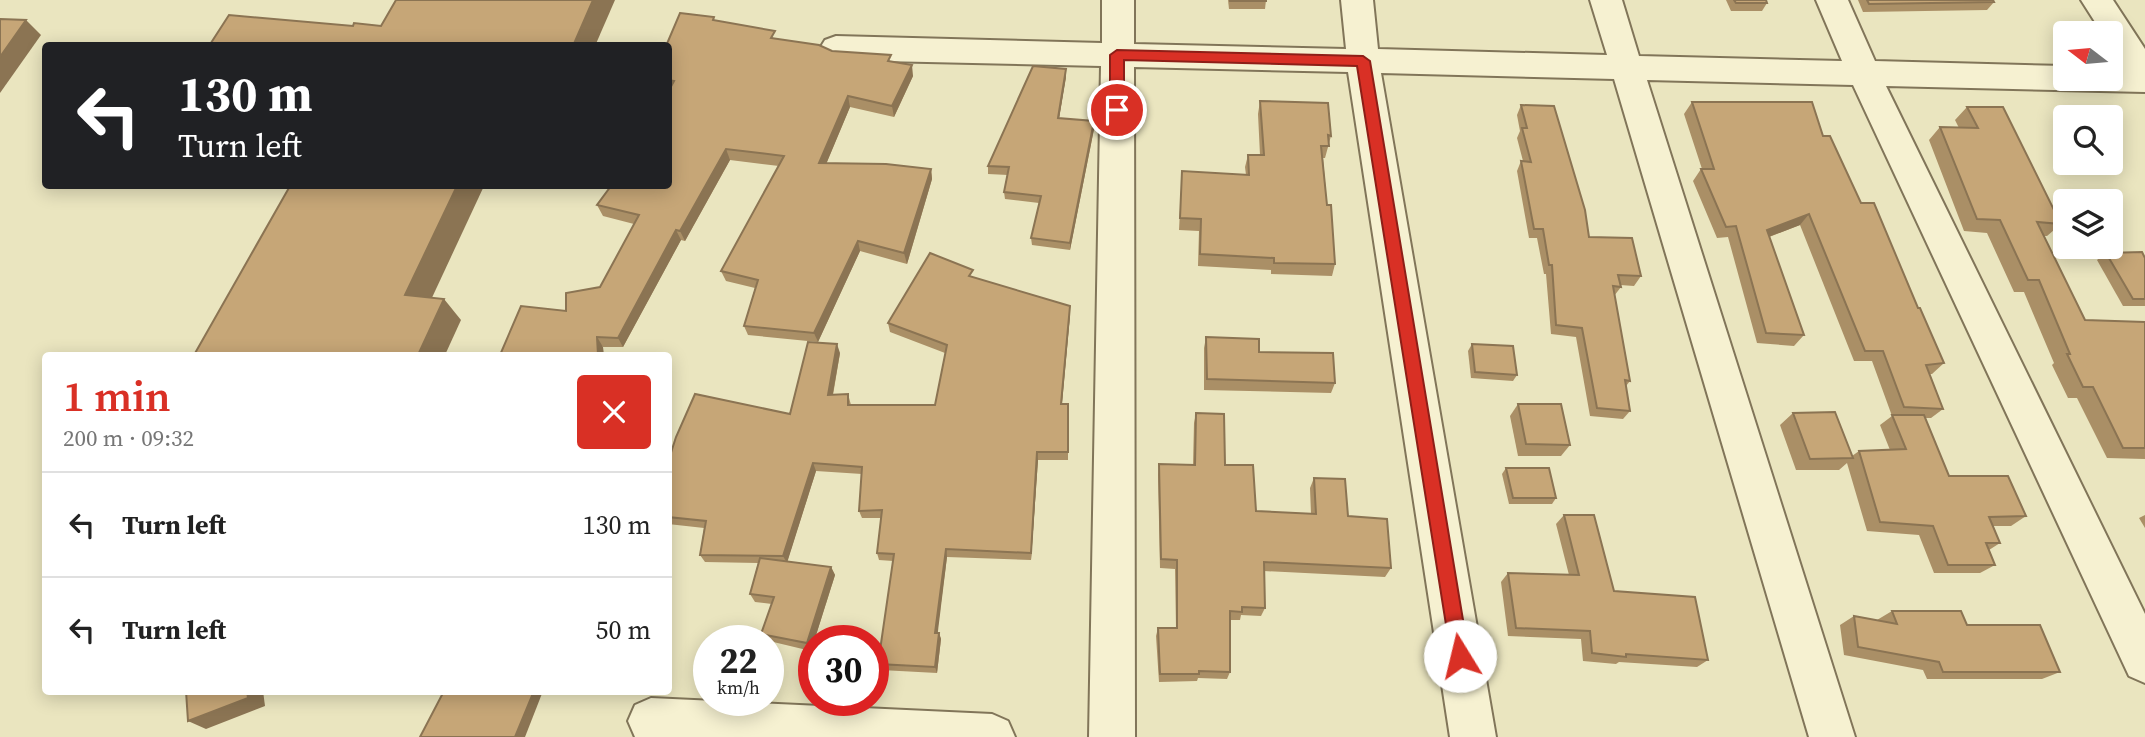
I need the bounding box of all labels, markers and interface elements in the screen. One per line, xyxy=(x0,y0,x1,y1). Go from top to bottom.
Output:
north arrow xyxy=(2053,21,2123,91)
map controls xyxy=(2053,21,2123,259)
text: 130 m xyxy=(178,60,313,127)
icon: left xyxy=(63,70,154,161)
pin xyxy=(1087,80,1147,140)
icon: arrive xyxy=(1098,91,1136,129)
button: search xyxy=(2053,105,2123,175)
text: Turn left xyxy=(178,124,302,168)
button: layers xyxy=(2053,189,2123,259)
text: 1 min xyxy=(63,367,171,425)
button: close xyxy=(577,375,651,449)
text: 200 m · 09:32 xyxy=(63,422,194,454)
icon: left xyxy=(63,506,101,544)
text: Turn left xyxy=(122,507,226,543)
text: 130 m xyxy=(583,507,651,543)
icon: left xyxy=(63,611,101,649)
text: Turn left xyxy=(122,612,226,648)
text: 50 m xyxy=(596,612,651,648)
position arrow xyxy=(1423,619,1497,693)
speed limit sign: 30 xyxy=(798,625,889,716)
text: 22 xyxy=(720,637,757,685)
text: km/h xyxy=(717,675,760,700)

